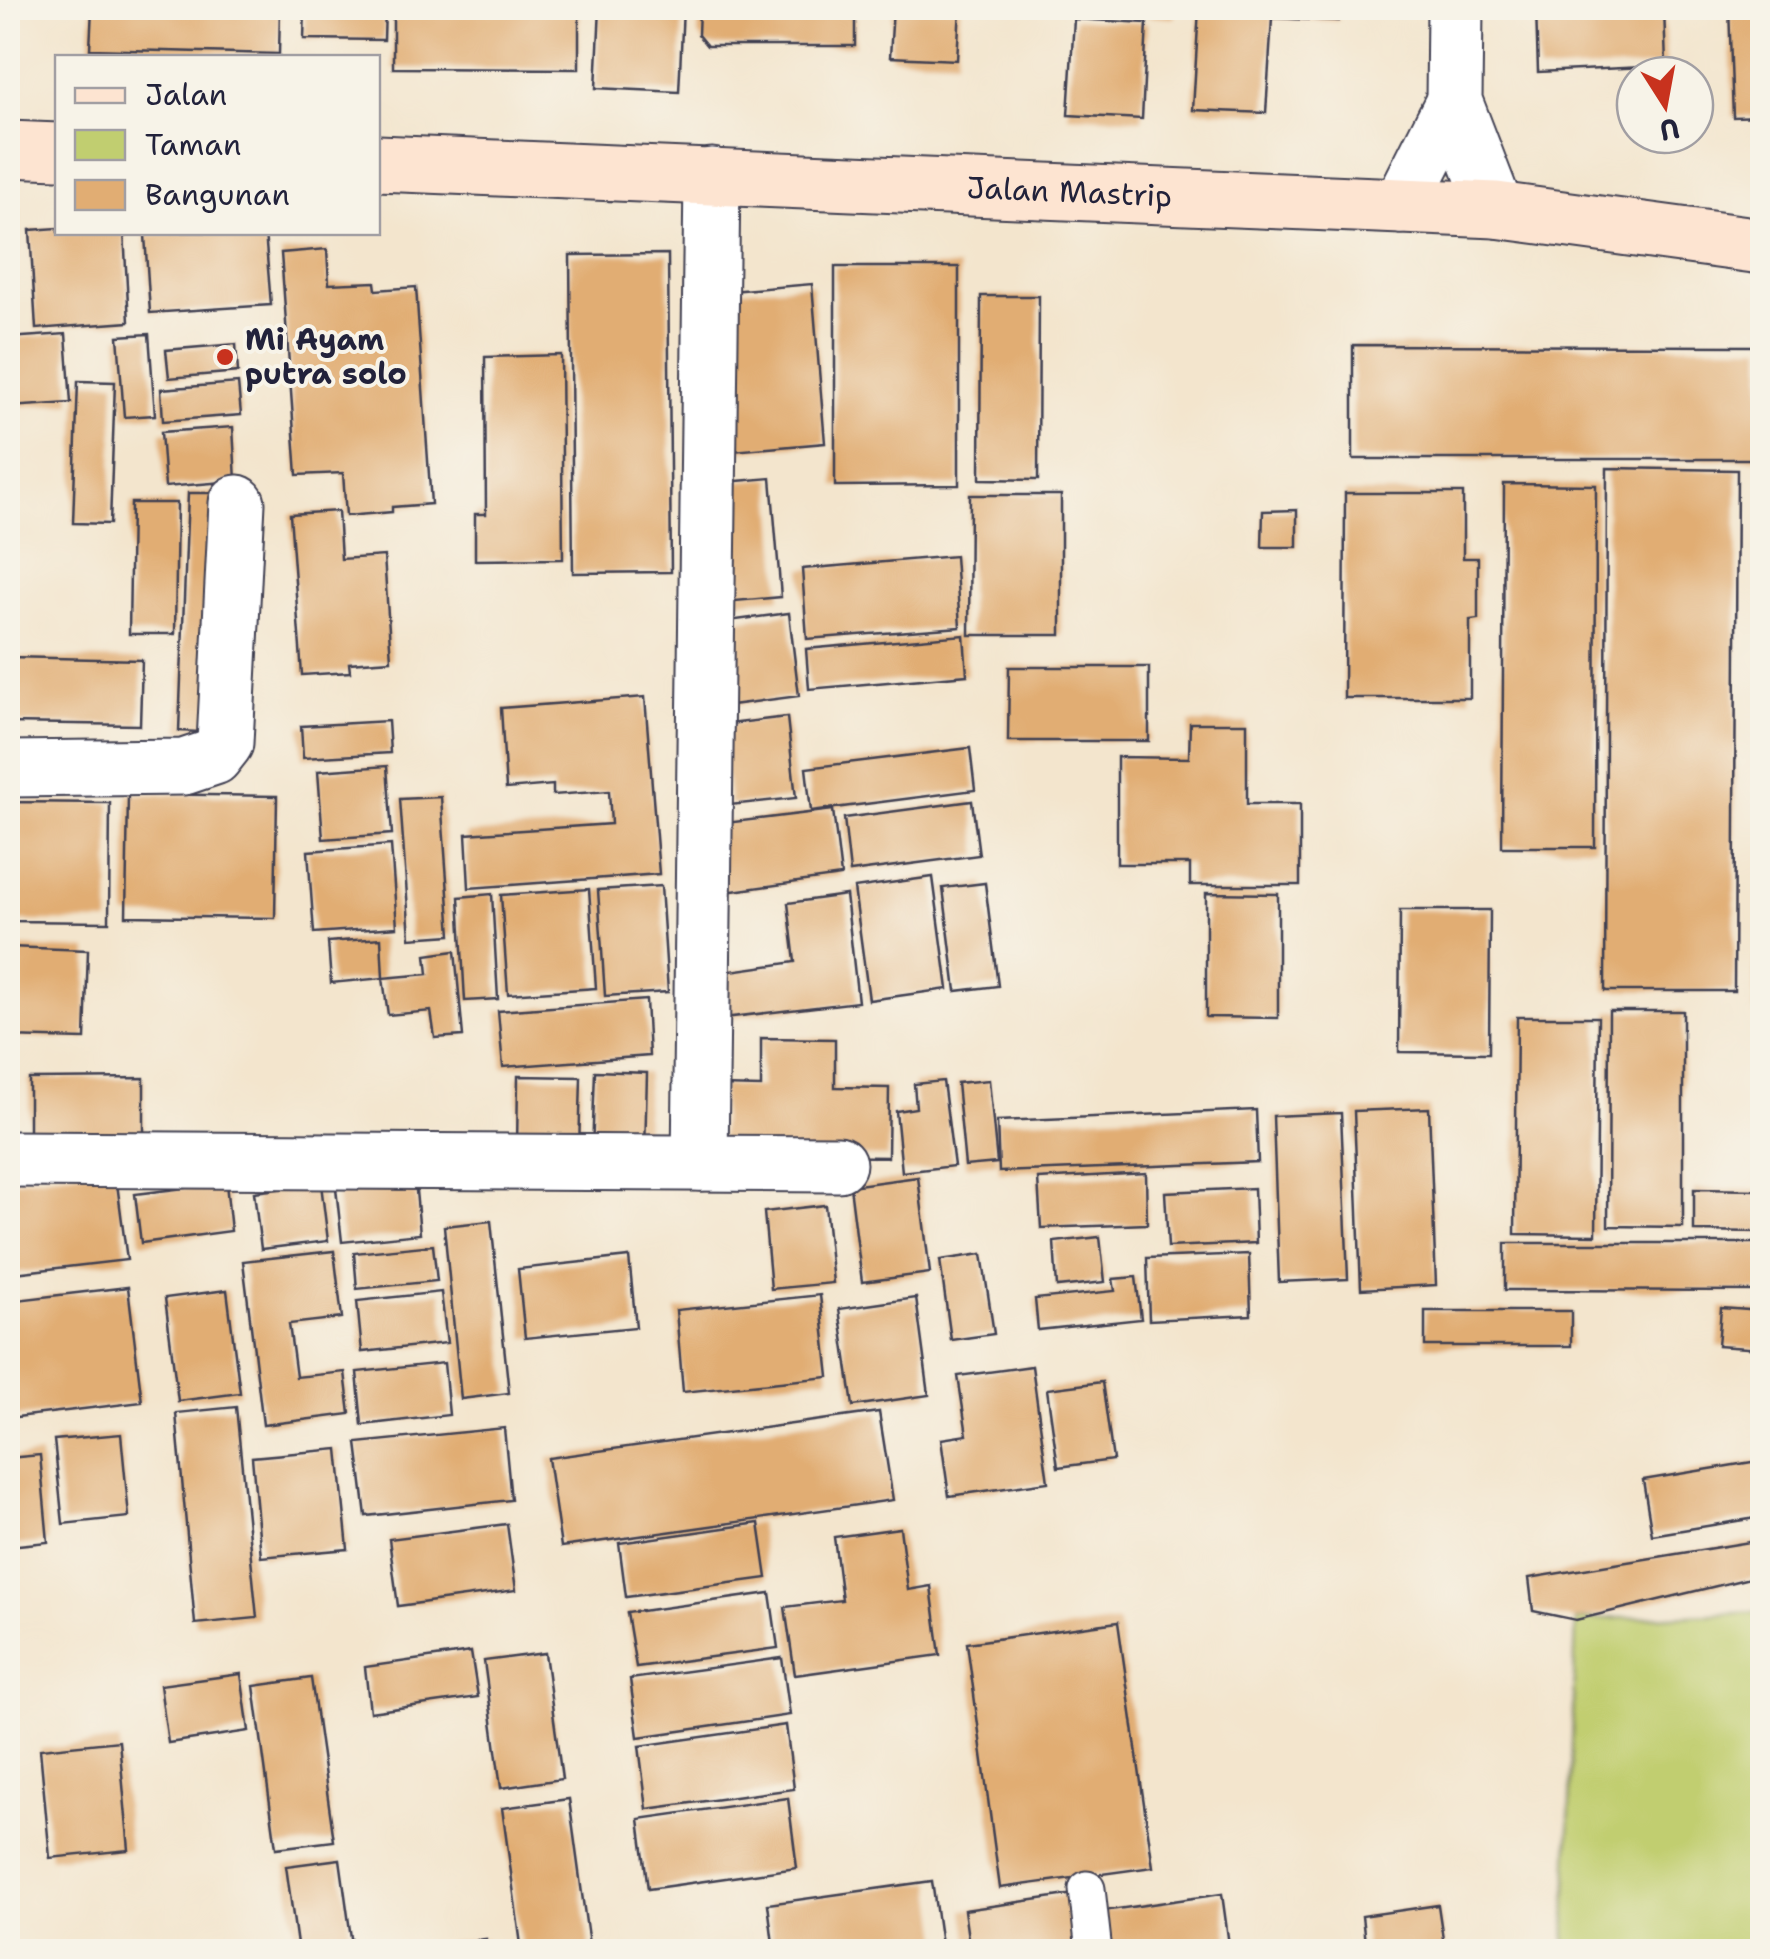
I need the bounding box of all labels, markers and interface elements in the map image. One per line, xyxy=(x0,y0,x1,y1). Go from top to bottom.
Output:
legend xyxy=(55,55,380,235)
north arrow xyxy=(1615,55,1715,155)
text: Jalan xyxy=(145,74,227,115)
text: U xyxy=(1657,109,1683,150)
text: Taman xyxy=(145,124,241,165)
street label: Jalan Mastrip xyxy=(966,167,1173,216)
text: Bangunan xyxy=(145,174,290,215)
place label: Mi Ayam putra solo xyxy=(245,319,407,394)
marker: Mi Ayam putra solo xyxy=(214,346,236,368)

